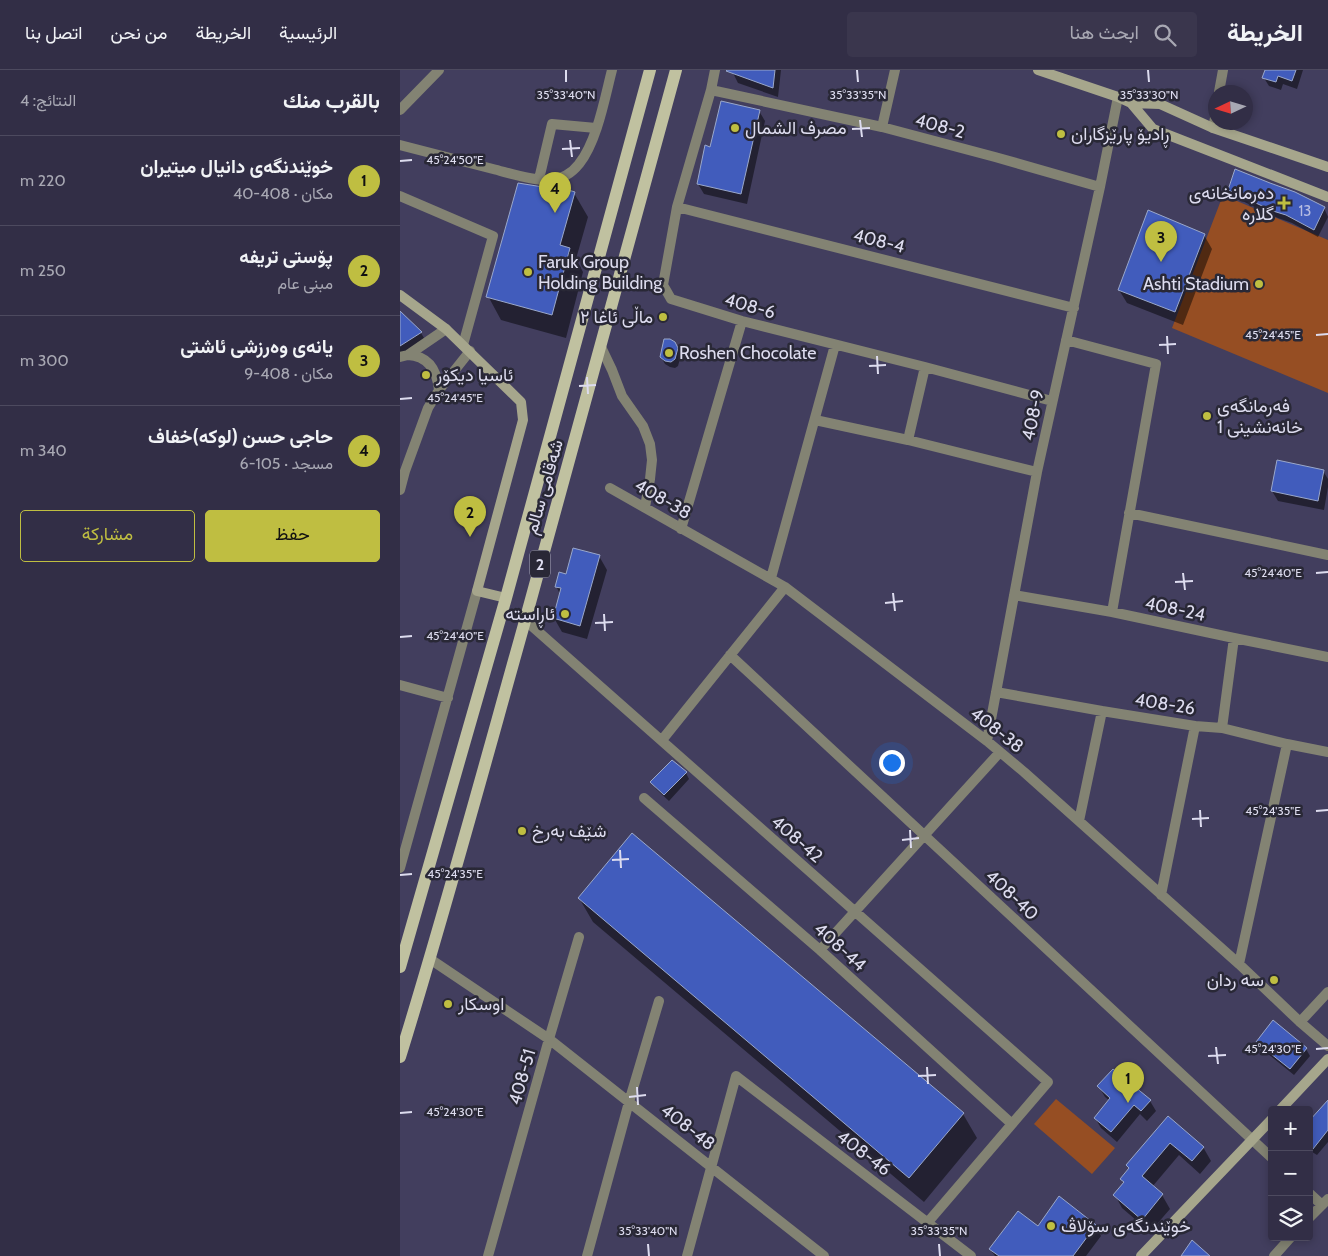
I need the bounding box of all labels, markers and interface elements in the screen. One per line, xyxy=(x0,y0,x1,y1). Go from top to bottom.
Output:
search box xyxy=(847,12,1197,57)
text: الخريطة xyxy=(1227,18,1303,47)
text: ابحث هنا xyxy=(1070,21,1139,44)
icon: search xyxy=(1151,21,1179,49)
text: اتصل بنا xyxy=(25,22,82,44)
text: من نحن xyxy=(110,22,167,44)
text: الخريطة xyxy=(195,22,251,44)
text: الرئيسية xyxy=(279,22,337,44)
north arrow xyxy=(1208,85,1253,130)
text: 35°33'40"N xyxy=(537,87,595,102)
text: 35°33'35"N xyxy=(830,87,886,102)
text: 35°33'30"N xyxy=(1120,87,1178,102)
text: بالقرب منك xyxy=(283,88,380,113)
text: النتائج: 4 xyxy=(20,91,76,110)
street label: 408-2 xyxy=(913,109,967,143)
place label: مصرف الشمال xyxy=(745,117,847,139)
marker: مصرف الشمال xyxy=(729,122,741,134)
place label: ڕادیۆ پارێزگاران xyxy=(1071,123,1169,148)
marker: ڕادیۆ پارێزگاران xyxy=(1055,128,1067,140)
text: 45°24'50"E xyxy=(426,152,484,167)
text: خوێندنگەی دانیال میتیران xyxy=(140,155,333,178)
text: 220 m xyxy=(20,171,66,190)
text: 1 xyxy=(361,171,367,190)
pin: 4 xyxy=(539,172,571,213)
place label: دەرمانخانەی گلارە xyxy=(1189,182,1274,225)
text: مكان · 408-40 xyxy=(233,184,333,203)
marker: دەرمانخانەی گلارە xyxy=(1278,197,1290,209)
house number: 13 xyxy=(1298,202,1312,220)
pin: 3 xyxy=(1145,221,1177,262)
street label: 408-4 xyxy=(851,224,907,258)
text: پۆستی تریفە xyxy=(239,245,333,268)
place label: Faruk Group Holding Building xyxy=(538,251,663,294)
text: 250 m xyxy=(20,261,66,280)
text: 2 xyxy=(360,261,368,280)
marker: Faruk Group Holding Building xyxy=(522,266,534,278)
place label: Ashti Stadium xyxy=(1143,273,1249,295)
text: مبنى عام xyxy=(278,274,333,293)
marker: Ashti Stadium xyxy=(1253,278,1265,290)
street label: 408-6 xyxy=(722,288,778,324)
place label: ماڵی ئاغا ۲ xyxy=(580,306,653,328)
marker: ماڵی ئاغا ۲ xyxy=(657,311,669,323)
text: 45°24'45"E xyxy=(1245,327,1301,342)
text: یانەی وەرزشی ئاشتی xyxy=(180,335,333,358)
place label: Roshen Chocolate xyxy=(679,342,817,364)
marker: Roshen Chocolate xyxy=(663,347,675,359)
text: 300 m xyxy=(20,351,69,370)
text: 3 xyxy=(360,351,368,370)
text: مكان · 408-9 xyxy=(244,364,333,383)
place label: ئاسیا دیكۆر xyxy=(435,364,513,386)
marker: ئاسیا دیكۆر xyxy=(420,369,432,381)
street label: 408-9 xyxy=(1017,387,1049,443)
text: 45°24'45"E xyxy=(427,390,483,405)
place label: فەرمانگەی خانەنشینی 1 xyxy=(1217,395,1303,438)
marker: فەرمانگەی خانەنشینی 1 xyxy=(1201,410,1213,422)
text: حاجی حسن (لوکه)خفاف xyxy=(148,425,333,448)
street label: شەقامی سالم xyxy=(520,437,569,537)
text: 340 m xyxy=(20,441,67,460)
text: 4 xyxy=(359,441,369,460)
text: مسجد · 105-6 xyxy=(240,454,333,473)
street label: 408-38 xyxy=(631,474,695,524)
pin: 2 xyxy=(454,496,486,537)
button: مشاركة xyxy=(20,510,195,562)
button: حفظ xyxy=(205,510,380,562)
road number: 2 xyxy=(530,550,550,578)
text: 45°24'40"E xyxy=(1244,565,1302,580)
street label: 408-24 xyxy=(1143,592,1207,626)
place label: ئاڕاستە xyxy=(505,603,555,628)
marker: ئاڕاستە xyxy=(559,608,571,620)
text: 45°24'40"E xyxy=(426,628,484,643)
street label: 408-26 xyxy=(1133,688,1197,720)
street label: 408-38 xyxy=(966,702,1028,758)
your location xyxy=(879,750,905,776)
text: 45°24'35"E xyxy=(1245,803,1301,818)
street label: 408-42 xyxy=(767,811,827,867)
place label: شێف بەرخ xyxy=(532,820,606,843)
marker: شێف بەرخ xyxy=(516,825,528,837)
street label: 408-40 xyxy=(981,865,1043,925)
text: 45°24'35"E xyxy=(427,866,483,881)
street label: 408-44 xyxy=(809,918,871,976)
place label: سه ردان xyxy=(1207,969,1264,991)
marker: سه ردان xyxy=(1268,974,1280,986)
place label: اوسكار xyxy=(457,993,504,1015)
marker: اوسكار xyxy=(442,998,454,1010)
text: 45°24'30"E xyxy=(1244,1041,1302,1056)
street label: 408-51 xyxy=(504,1047,540,1107)
pin: 1 xyxy=(1112,1062,1144,1103)
street label: 408-48 xyxy=(656,1099,720,1155)
text: 45°24'30"E xyxy=(426,1104,484,1119)
map controls xyxy=(1268,1106,1313,1241)
button: + xyxy=(1268,1106,1313,1151)
street label: 408-46 xyxy=(833,1126,895,1180)
button: − xyxy=(1268,1151,1313,1196)
button: layers xyxy=(1268,1196,1313,1241)
place label: خوێندنگەی سۆلاڤ xyxy=(1061,1215,1191,1237)
marker: خوێندنگەی سۆلاڤ xyxy=(1045,1220,1057,1232)
text: 35°33'40"N xyxy=(619,1223,677,1238)
text: 35°33'35"N xyxy=(911,1223,967,1238)

